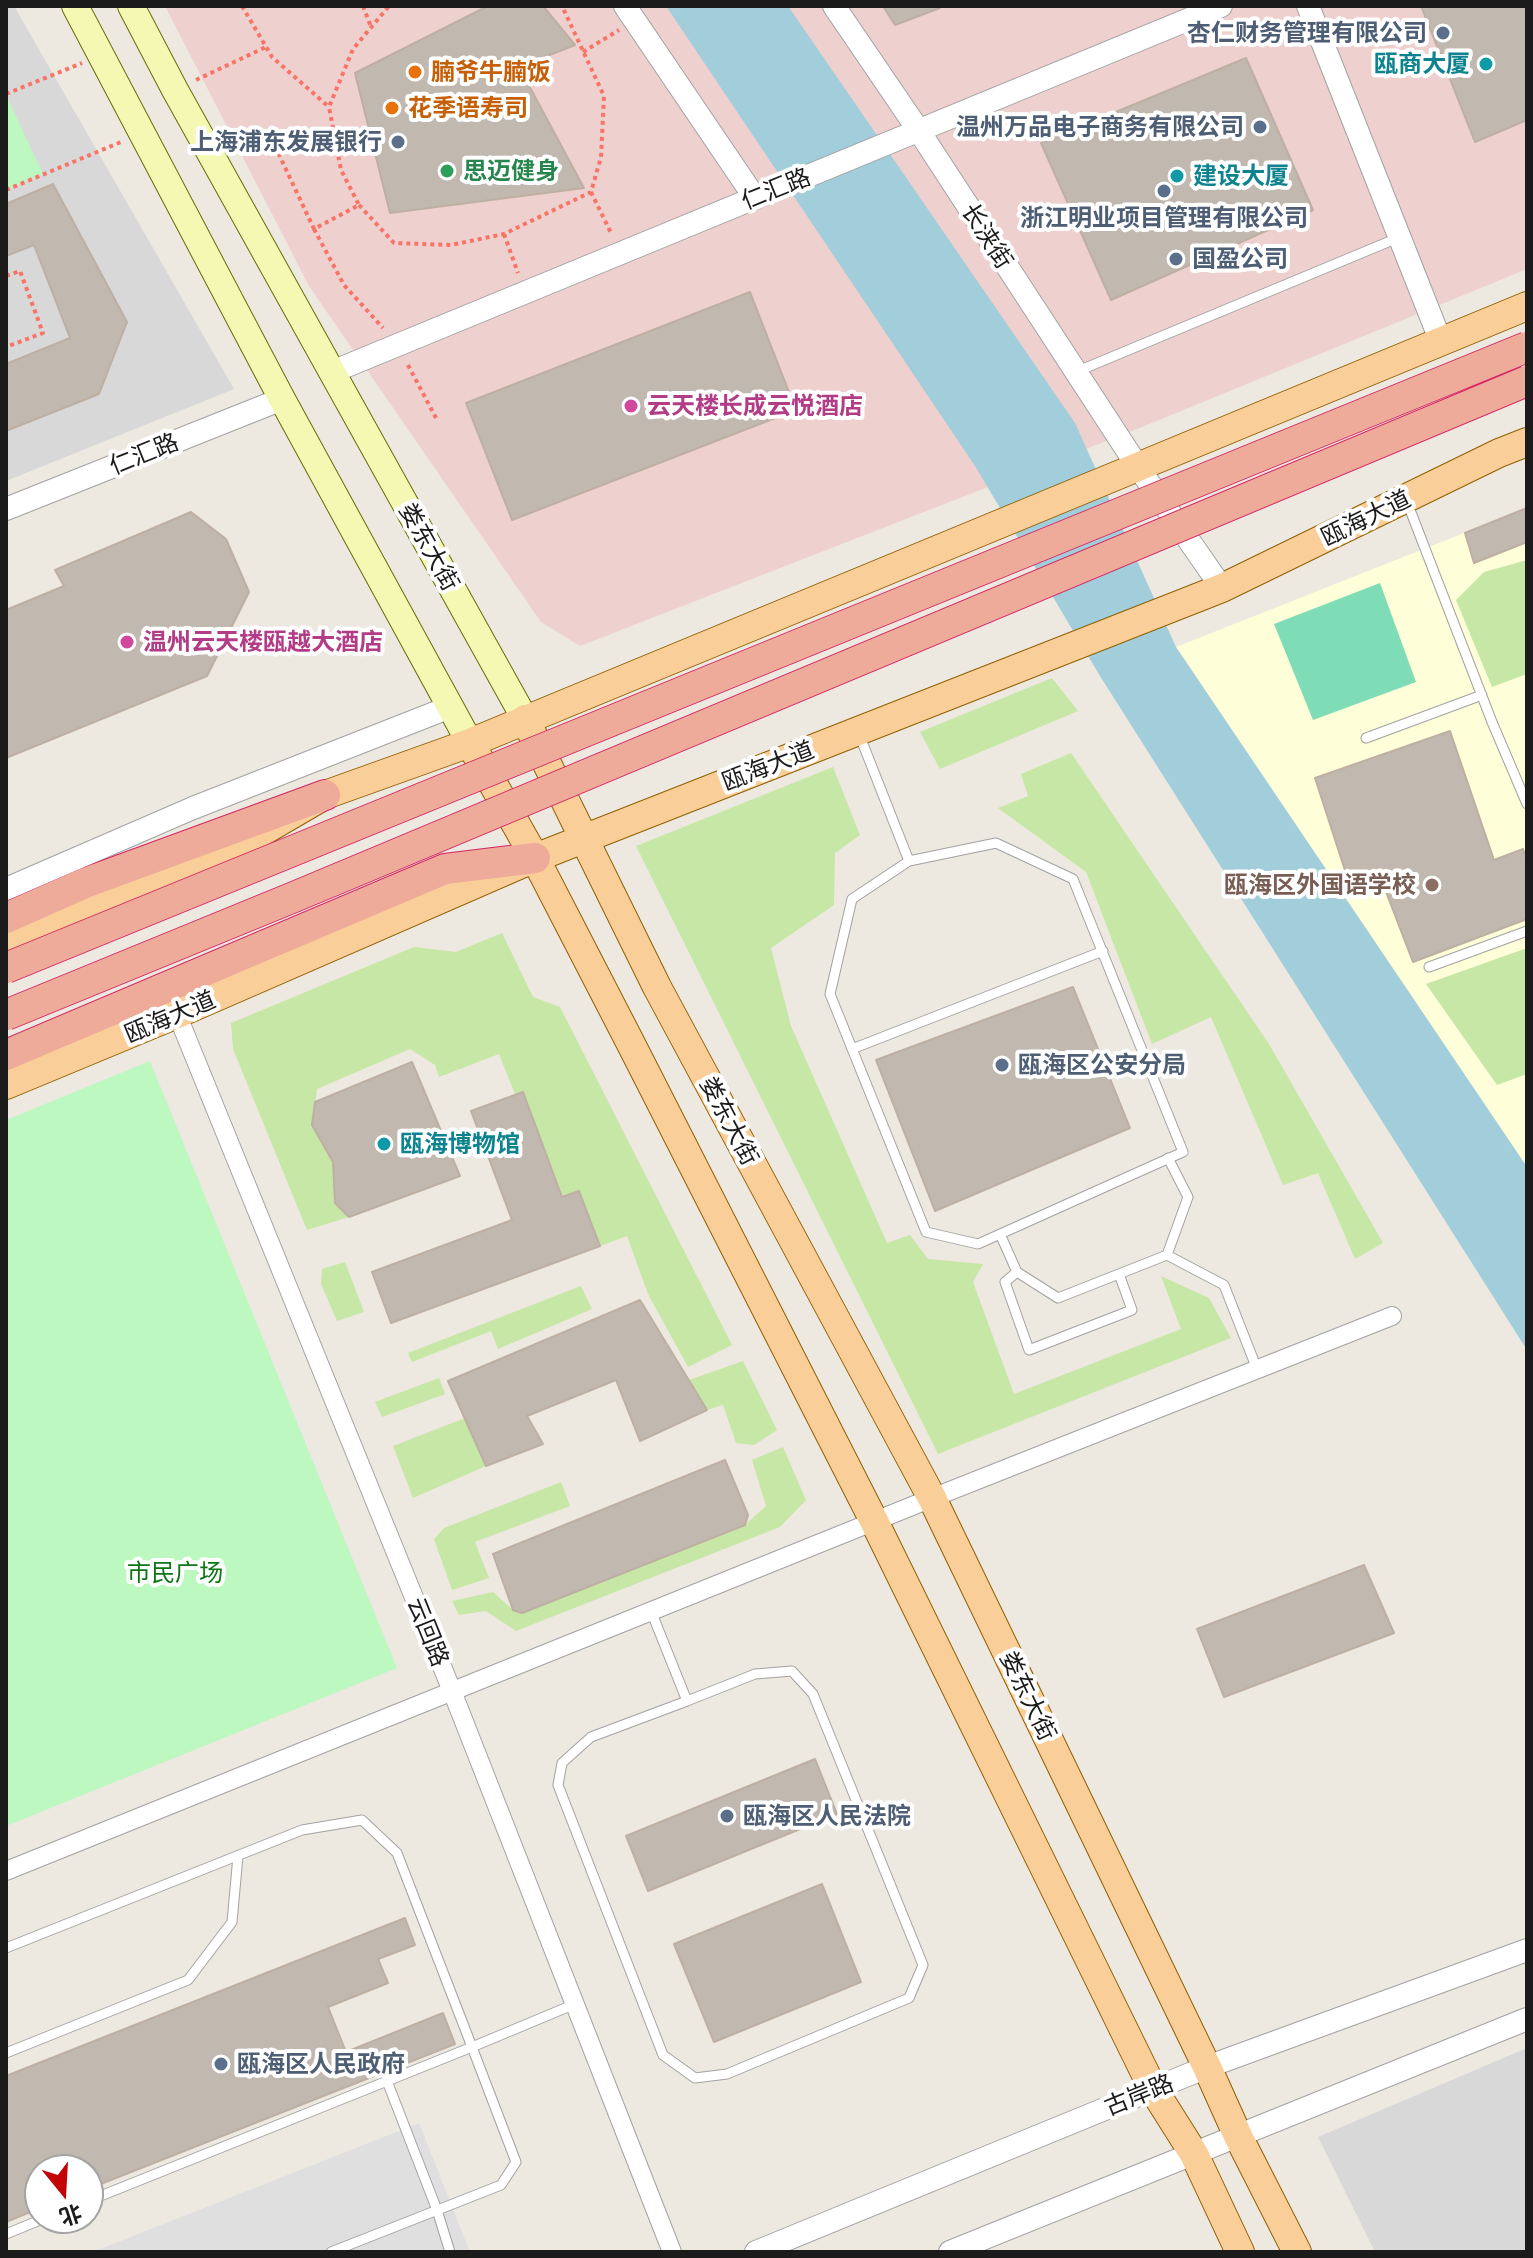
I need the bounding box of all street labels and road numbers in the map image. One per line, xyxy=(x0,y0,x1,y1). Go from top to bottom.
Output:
street label: 仁汇路 xyxy=(737,162,815,216)
street label: 长浃街 xyxy=(955,198,1019,274)
street label: 仁汇路 xyxy=(105,427,183,481)
street label: 瓯海大道 xyxy=(1317,484,1415,552)
street label: 娄东大街 xyxy=(393,498,465,596)
street label: 瓯海大道 xyxy=(718,735,818,797)
street label: 瓯海大道 xyxy=(120,985,220,1049)
street label: 娄东大街 xyxy=(694,1072,764,1170)
street label: 云回路 xyxy=(401,1593,455,1671)
street label: 娄东大街 xyxy=(994,1647,1062,1745)
street label: 古岸路 xyxy=(1100,2068,1178,2122)

